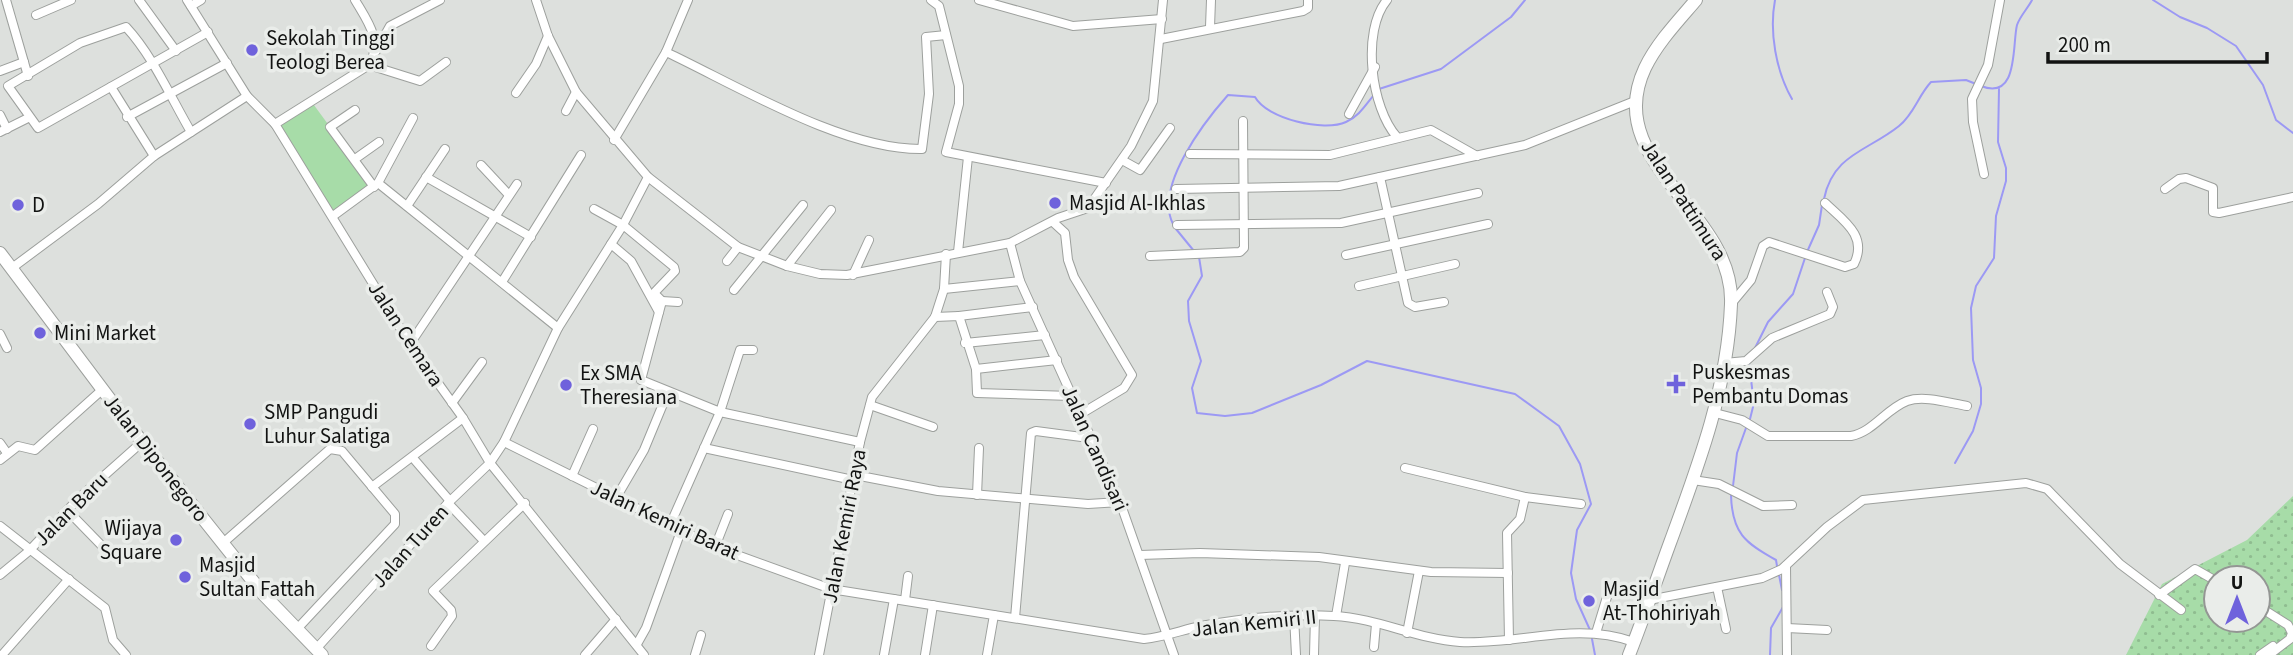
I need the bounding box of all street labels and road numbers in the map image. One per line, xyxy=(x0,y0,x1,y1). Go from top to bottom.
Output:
street label: Jalan Pattimura xyxy=(1634,134,1734,266)
street label: Jalan Cemara xyxy=(361,275,451,393)
street label: Jalan Candisari xyxy=(1054,380,1136,516)
street label: Jalan Diponegoro xyxy=(96,388,216,528)
street label: Jalan Kemiri Raya xyxy=(814,446,874,606)
street label: Jalan Baru xyxy=(27,465,115,553)
street label: Jalan Kemiri Barat xyxy=(586,472,744,568)
street label: Jalan Turen xyxy=(364,498,456,594)
street label: Jalan Kemiri II xyxy=(1190,602,1318,644)

